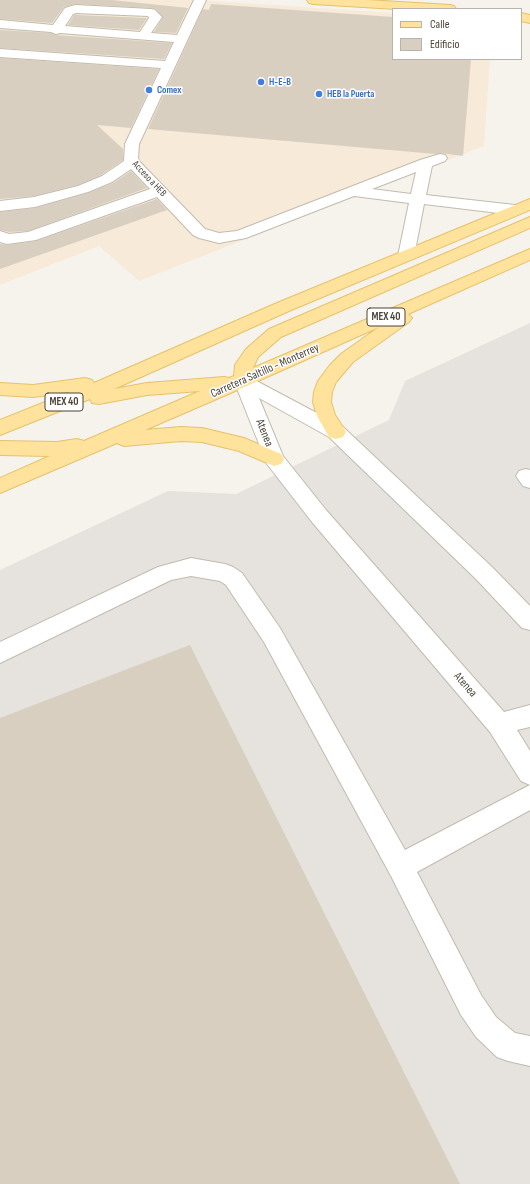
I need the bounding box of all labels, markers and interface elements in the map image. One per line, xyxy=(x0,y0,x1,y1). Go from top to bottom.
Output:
legend xyxy=(392,8,522,60)
text: Calle xyxy=(430,17,450,32)
text: Edificio xyxy=(430,37,459,52)
place label: H-E-B xyxy=(269,76,291,88)
marker: H-E-B xyxy=(256,77,266,87)
place label: Comex xyxy=(157,84,181,96)
marker: Comex xyxy=(144,85,154,95)
place label: HEB la Puerta xyxy=(327,88,374,100)
marker: HEB la Puerta xyxy=(314,89,324,99)
street label: Acceso a HEB xyxy=(129,159,169,199)
road number: MEX 40 xyxy=(367,308,405,326)
street label: Carretera Saltillo - Monterrey xyxy=(209,341,321,401)
road number: MEX 40 xyxy=(45,393,83,411)
street label: Atenea xyxy=(252,417,276,449)
street label: Atenea xyxy=(450,670,480,700)

